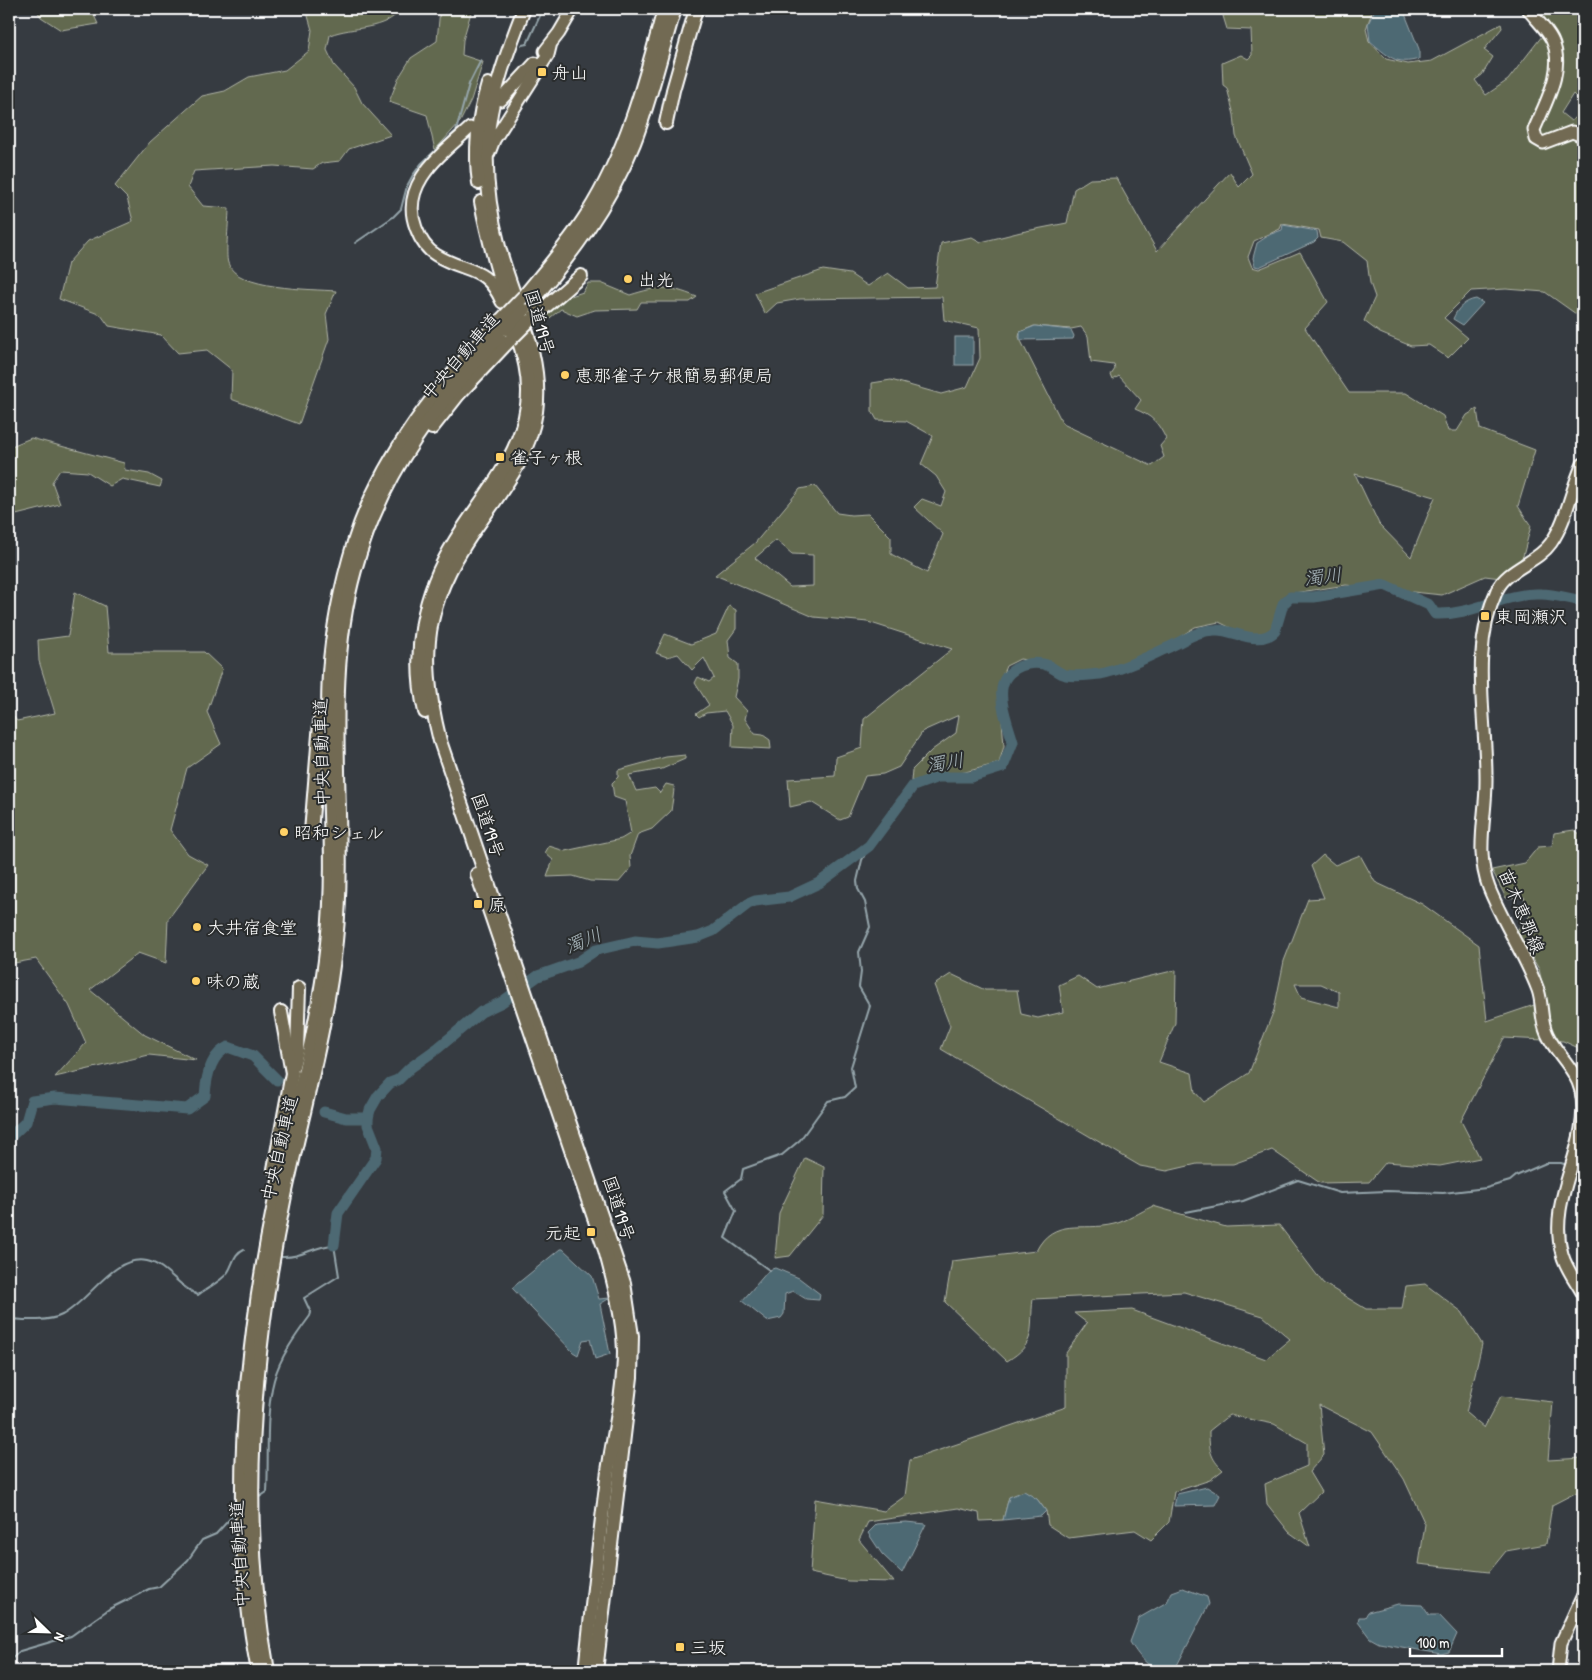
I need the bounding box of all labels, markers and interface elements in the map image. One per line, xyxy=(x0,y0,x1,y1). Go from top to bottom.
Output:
place label: 舟山 xyxy=(552,60,588,85)
marker: 舟山 xyxy=(536,66,548,78)
place label: 出光 xyxy=(638,267,674,292)
marker: 出光 xyxy=(622,273,634,285)
street label: 国道19号 xyxy=(519,286,561,358)
street label: 中央自動車道 xyxy=(415,307,505,405)
place label: 恵那雀子ケ根簡易郵便局 xyxy=(575,363,773,388)
marker: 恵那雀子ケ根簡易郵便局 xyxy=(559,369,571,381)
place label: 雀子ヶ根 xyxy=(510,445,583,470)
marker: 雀子ヶ根 xyxy=(494,451,506,463)
water label: 濁川 xyxy=(1303,561,1343,591)
place label: 東岡瀬沢 xyxy=(1495,604,1567,629)
marker: 東岡瀬沢 xyxy=(1479,610,1491,622)
street label: 中央自動車道 xyxy=(308,698,334,806)
water label: 濁川 xyxy=(924,746,966,778)
street label: 国道19号 xyxy=(465,789,511,861)
place label: 昭和シェル xyxy=(294,820,384,845)
marker: 昭和シェル xyxy=(278,826,290,838)
street label: 苗木恵那線 xyxy=(1493,865,1551,957)
place label: 原 xyxy=(488,892,506,917)
marker: 原 xyxy=(472,898,484,910)
place label: 大井宿食堂 xyxy=(207,915,297,940)
marker: 大井宿食堂 xyxy=(191,921,203,933)
water label: 濁川 xyxy=(560,921,606,959)
place label: 味の蔵 xyxy=(206,969,260,994)
marker: 味の蔵 xyxy=(190,975,202,987)
street label: 中央自動車道 xyxy=(255,1093,303,1203)
street label: 国道19号 xyxy=(597,1172,641,1244)
place label: 元起 xyxy=(545,1220,581,1245)
marker: 元起 xyxy=(585,1226,597,1238)
street label: 中央自動車道 xyxy=(224,1499,254,1609)
north arrow xyxy=(22,1608,72,1658)
scale bar xyxy=(1410,1625,1502,1657)
text: N xyxy=(50,1630,71,1645)
text: 100 m xyxy=(1417,1632,1450,1653)
place label: 三坂 xyxy=(690,1635,726,1660)
marker: 三坂 xyxy=(674,1641,686,1653)

